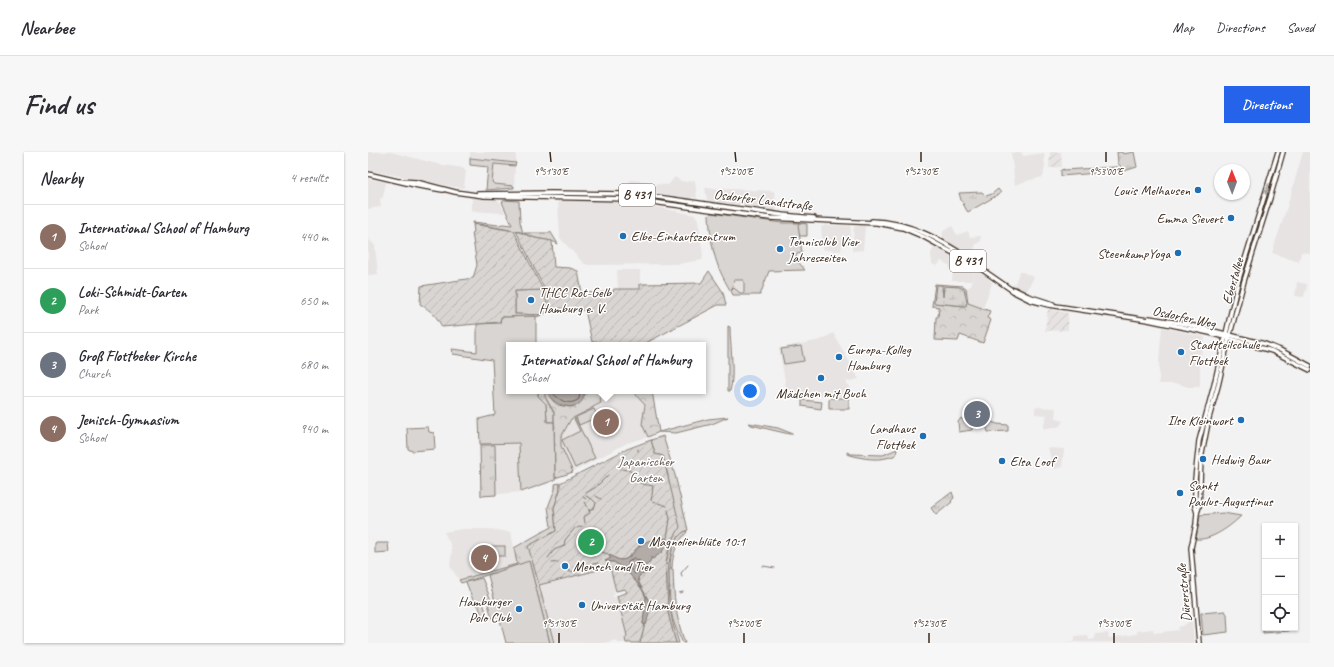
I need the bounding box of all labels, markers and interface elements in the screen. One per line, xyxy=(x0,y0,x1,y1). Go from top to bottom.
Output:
text: Nearbee xyxy=(20,16,74,40)
text: Map xyxy=(1173,19,1194,36)
text: Directions xyxy=(1216,19,1265,36)
text: Saved xyxy=(1287,19,1314,36)
button: Directions xyxy=(1224,86,1310,123)
text: Find us xyxy=(24,87,94,122)
north arrow xyxy=(1214,164,1250,200)
text: 9°51'30"E xyxy=(534,165,570,178)
text: 9°52'00"E xyxy=(719,165,755,178)
text: 9°52'30"E xyxy=(904,165,940,178)
text: 9°53'00"E xyxy=(1089,165,1125,178)
text: Nearby xyxy=(40,168,83,189)
text: 4 results xyxy=(290,170,328,186)
place label: Louis Melhausen xyxy=(1113,182,1191,199)
road number: B 431 xyxy=(619,184,655,206)
one-way arrow xyxy=(1264,184,1270,196)
marker: Louis Melhausen xyxy=(1193,185,1203,195)
street label: Osdorfer Landstraße xyxy=(713,186,814,215)
place label: Emma Sievert xyxy=(1157,210,1224,227)
marker: Emma Sievert xyxy=(1226,213,1236,223)
text: International School of Hamburg xyxy=(78,219,249,238)
place label: Elbe-Einkaufszentrum xyxy=(631,228,736,245)
text: 1 xyxy=(50,229,56,245)
text: 440 m xyxy=(300,229,328,245)
marker: Elbe-Einkaufszentrum xyxy=(618,231,628,241)
place label: Tennisclub Vier Jahreszeiten xyxy=(787,233,861,266)
text: School xyxy=(78,238,106,254)
marker: Tennisclub Vier Jahreszeiten xyxy=(775,244,785,254)
place label: SteenkampYoga xyxy=(1097,245,1171,262)
marker: SteenkampYoga xyxy=(1173,248,1183,258)
road number: B 431 xyxy=(950,250,986,272)
street label: Ebertallee xyxy=(1218,255,1248,306)
text: Loki-Schmidt-Garten xyxy=(78,283,187,302)
place label: THCC Rot-Gelb Hamburg e. V. xyxy=(539,284,612,317)
text: 2 xyxy=(50,293,56,309)
text: 650 m xyxy=(300,293,328,309)
marker: THCC Rot-Gelb Hamburg e. V. xyxy=(526,295,536,305)
text: Park xyxy=(78,302,99,318)
street label: Osdorfer Weg xyxy=(1151,302,1218,332)
place label: Stadtteilschule Flottbek xyxy=(1189,336,1261,369)
place label: Europa-Kolleg Hamburg xyxy=(847,341,912,374)
popup xyxy=(506,342,706,394)
text: Groß Flottbeker Kirche xyxy=(78,347,196,366)
marker: Stadtteilschule Flottbek xyxy=(1176,347,1186,357)
text: International School of Hamburg xyxy=(521,351,691,370)
marker: Europa-Kolleg Hamburg xyxy=(834,352,844,362)
text: 3 xyxy=(50,357,56,373)
text: 680 m xyxy=(300,357,328,373)
text: Church xyxy=(78,366,111,382)
text: School xyxy=(521,370,549,386)
marker: Mädchen mit Buch xyxy=(816,373,826,383)
your location xyxy=(740,381,760,401)
place label: Mädchen mit Buch xyxy=(776,385,867,402)
pin: 3 xyxy=(964,399,990,429)
pin: 1 xyxy=(593,407,619,437)
text: Jenisch-Gymnasium xyxy=(78,411,179,430)
place label: Ilse Kleinwort xyxy=(1167,412,1234,429)
marker: Ilse Kleinwort xyxy=(1236,415,1246,425)
place label: Landhaus Flottbek xyxy=(869,420,916,453)
text: 4 xyxy=(50,421,56,437)
text: 940 m xyxy=(300,421,328,437)
text: School xyxy=(78,430,106,446)
marker: Landhaus Flottbek xyxy=(918,431,928,441)
place label: Hedwig Baur xyxy=(1211,451,1272,468)
park label: Japanischer Garten xyxy=(617,453,675,486)
place label: Elsa Loof xyxy=(1010,453,1058,470)
marker: Hedwig Baur xyxy=(1198,454,1208,464)
marker: Elsa Loof xyxy=(997,456,1007,466)
place label: Sankt Paulus-Augustinus xyxy=(1188,477,1274,510)
marker: Sankt Paulus-Augustinus xyxy=(1175,488,1185,498)
map controls xyxy=(1262,523,1298,631)
button: + xyxy=(1262,523,1298,559)
pin: 2 xyxy=(578,527,604,557)
place label: Magnolienblüte 10:1 xyxy=(649,533,746,550)
marker: Magnolienblüte 10:1 xyxy=(636,536,646,546)
pin: 4 xyxy=(471,543,497,573)
place label: Mensch und Tier xyxy=(573,558,655,575)
button: − xyxy=(1262,559,1298,595)
marker: Mensch und Tier xyxy=(560,561,570,571)
street label: Dürerstraße xyxy=(1173,562,1195,623)
place label: Hamburger Polo Club xyxy=(458,593,512,626)
button: locate xyxy=(1262,595,1298,631)
place label: Universität Hamburg xyxy=(590,597,691,614)
marker: Universität Hamburg xyxy=(577,600,587,610)
marker: Hamburger Polo Club xyxy=(514,604,524,614)
text: 9°51'30"E xyxy=(542,617,578,630)
text: 9°52'00"E xyxy=(727,617,763,630)
text: 9°52'30"E xyxy=(912,617,948,630)
text: 9°53'00"E xyxy=(1097,617,1133,630)

